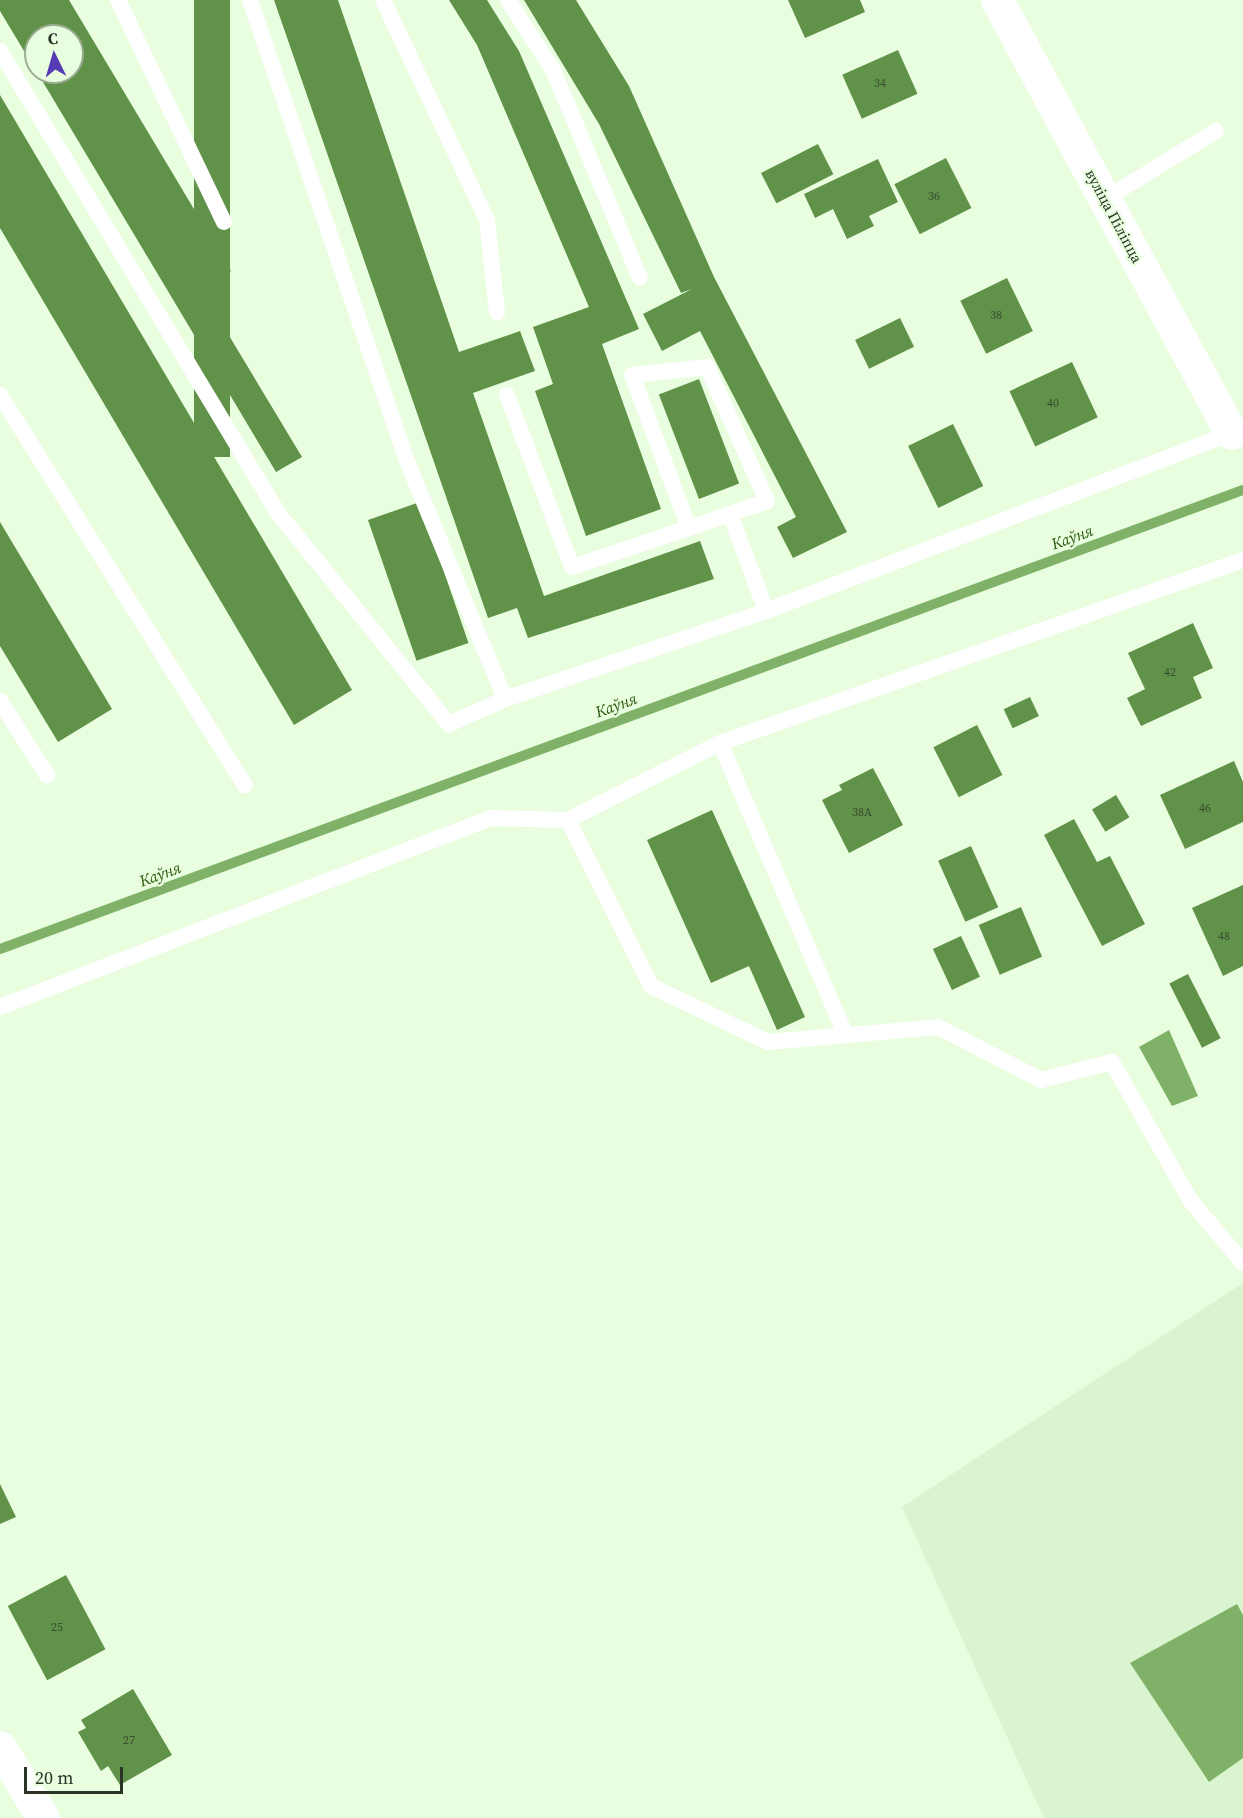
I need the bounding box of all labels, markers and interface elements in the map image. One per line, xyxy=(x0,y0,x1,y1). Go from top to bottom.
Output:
north arrow xyxy=(24,24,84,84)
text: С xyxy=(47,27,59,49)
house number: 34 xyxy=(874,77,886,91)
street label: вуліца Піліпца xyxy=(1082,166,1146,266)
house number: 36 xyxy=(928,190,940,204)
house number: 38 xyxy=(990,309,1002,323)
house number: 40 xyxy=(1047,397,1059,411)
water label: Каўня xyxy=(1048,521,1096,553)
house number: 42 xyxy=(1164,666,1176,680)
water label: Каўня xyxy=(592,689,640,721)
house number: 46 xyxy=(1199,802,1211,816)
house number: 38А xyxy=(852,806,872,820)
water label: Каўня xyxy=(136,858,184,890)
house number: 48 xyxy=(1218,930,1230,944)
house number: 25 xyxy=(51,1621,63,1635)
house number: 27 xyxy=(123,1734,135,1748)
scale bar xyxy=(27,1755,126,1793)
text: 20 m xyxy=(35,1765,73,1790)

